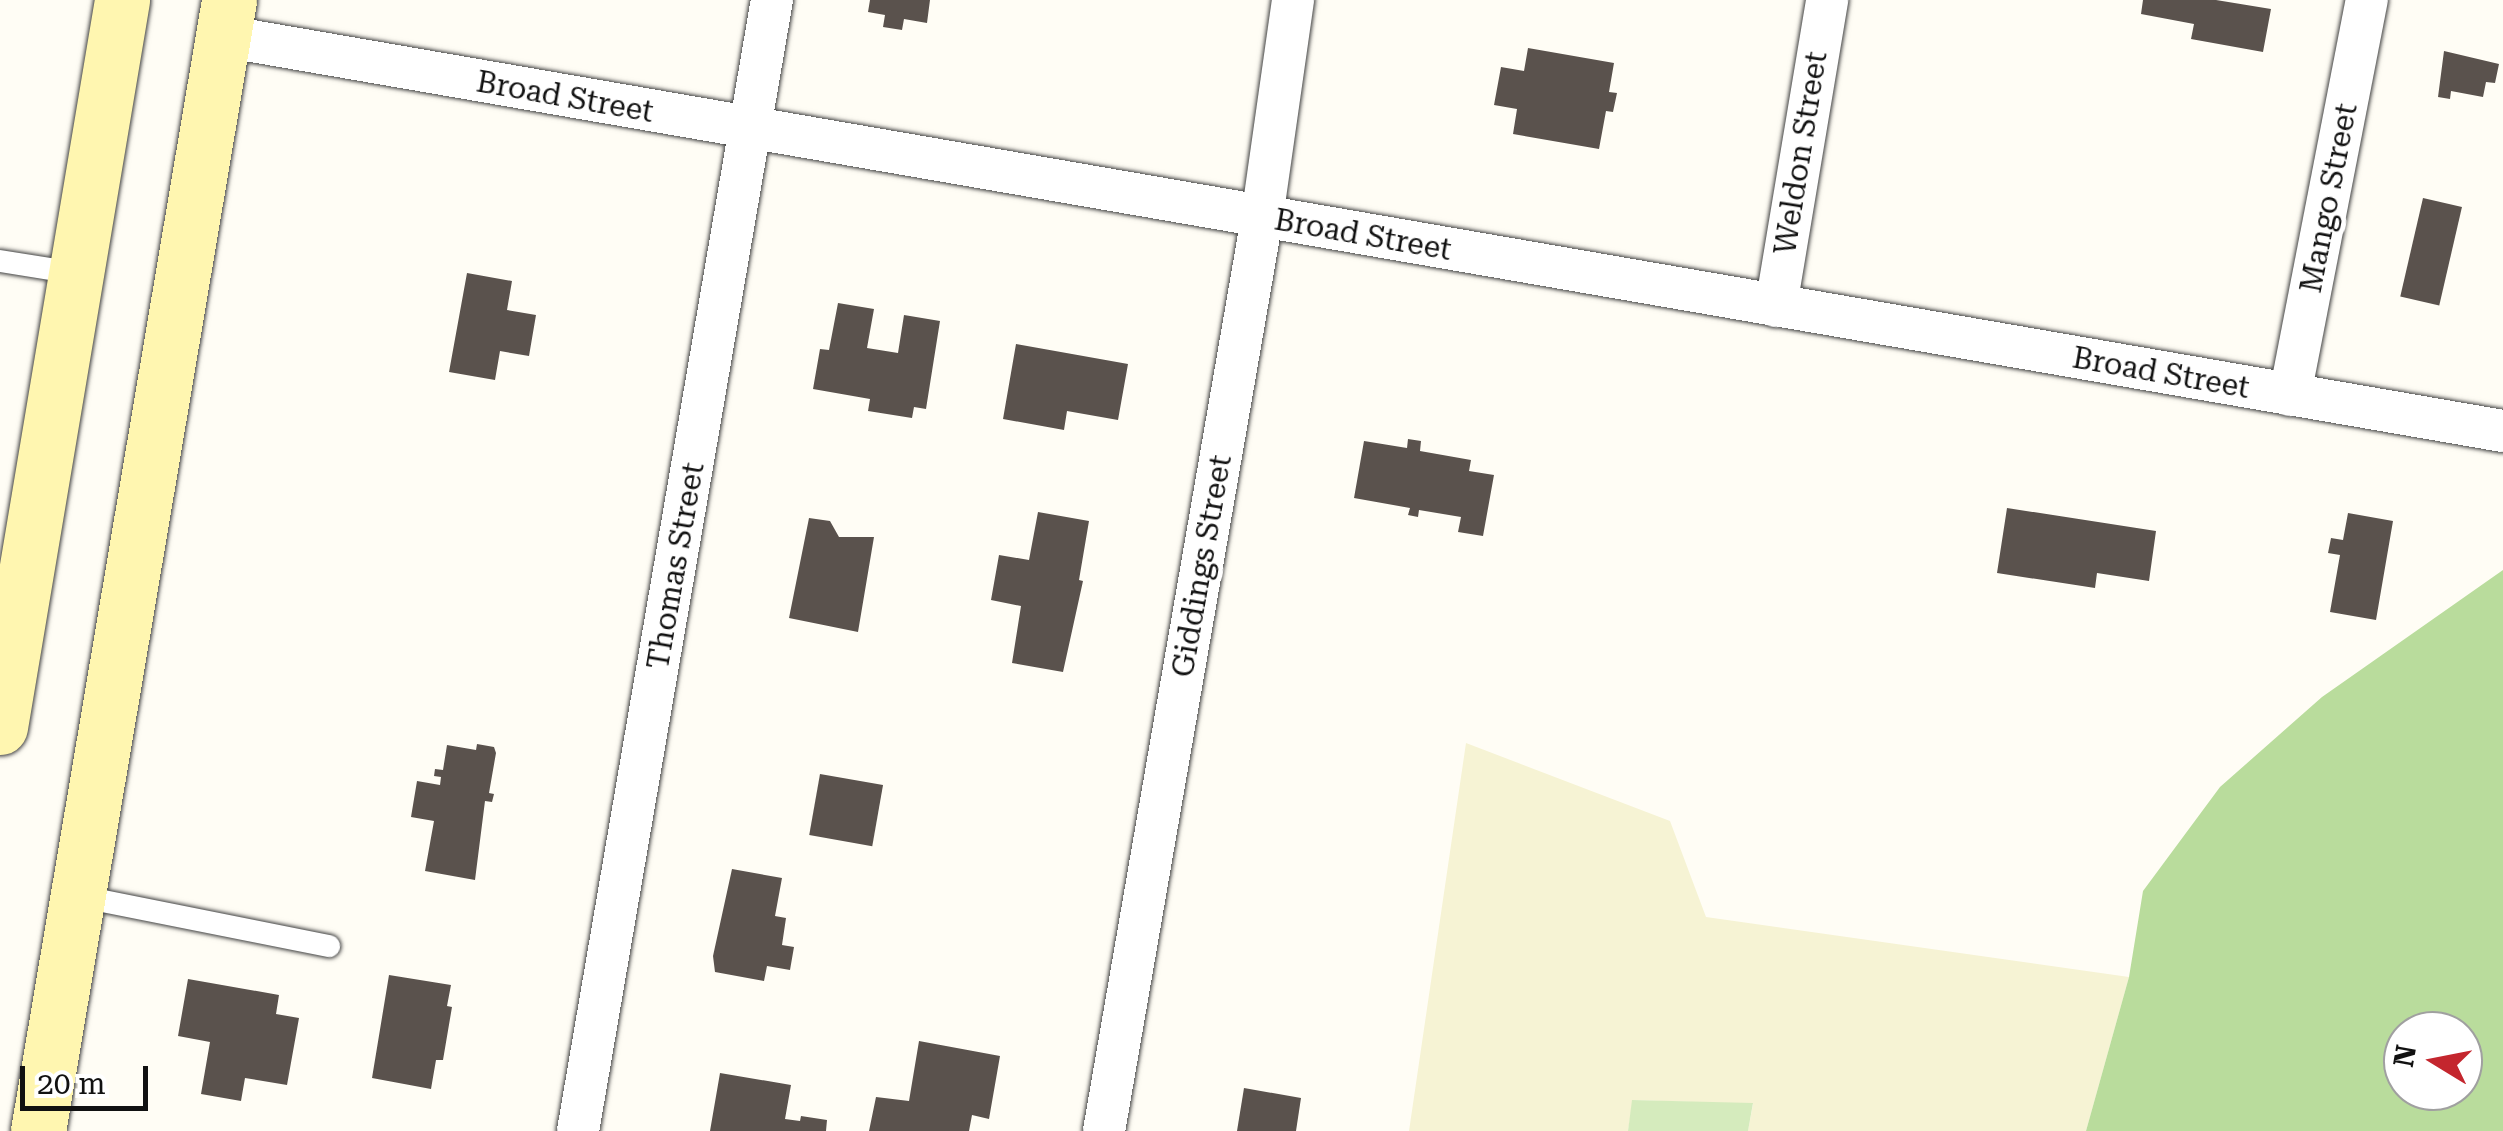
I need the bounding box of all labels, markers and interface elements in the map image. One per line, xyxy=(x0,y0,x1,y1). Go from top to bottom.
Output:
street label: Weldon Street xyxy=(1767,49,1835,257)
street label: Broad Street xyxy=(474,64,656,130)
street label: Mango Street xyxy=(2293,100,2365,296)
street label: Broad Street xyxy=(1272,202,1454,268)
street label: Broad Street xyxy=(2070,340,2252,406)
street label: Giddings Street xyxy=(1165,452,1239,680)
street label: Thomas Street xyxy=(640,460,712,672)
north arrow xyxy=(2383,1011,2483,1111)
text: N xyxy=(2387,1043,2423,1070)
scale bar xyxy=(25,1046,152,1108)
text: 20 m xyxy=(37,1066,106,1101)

